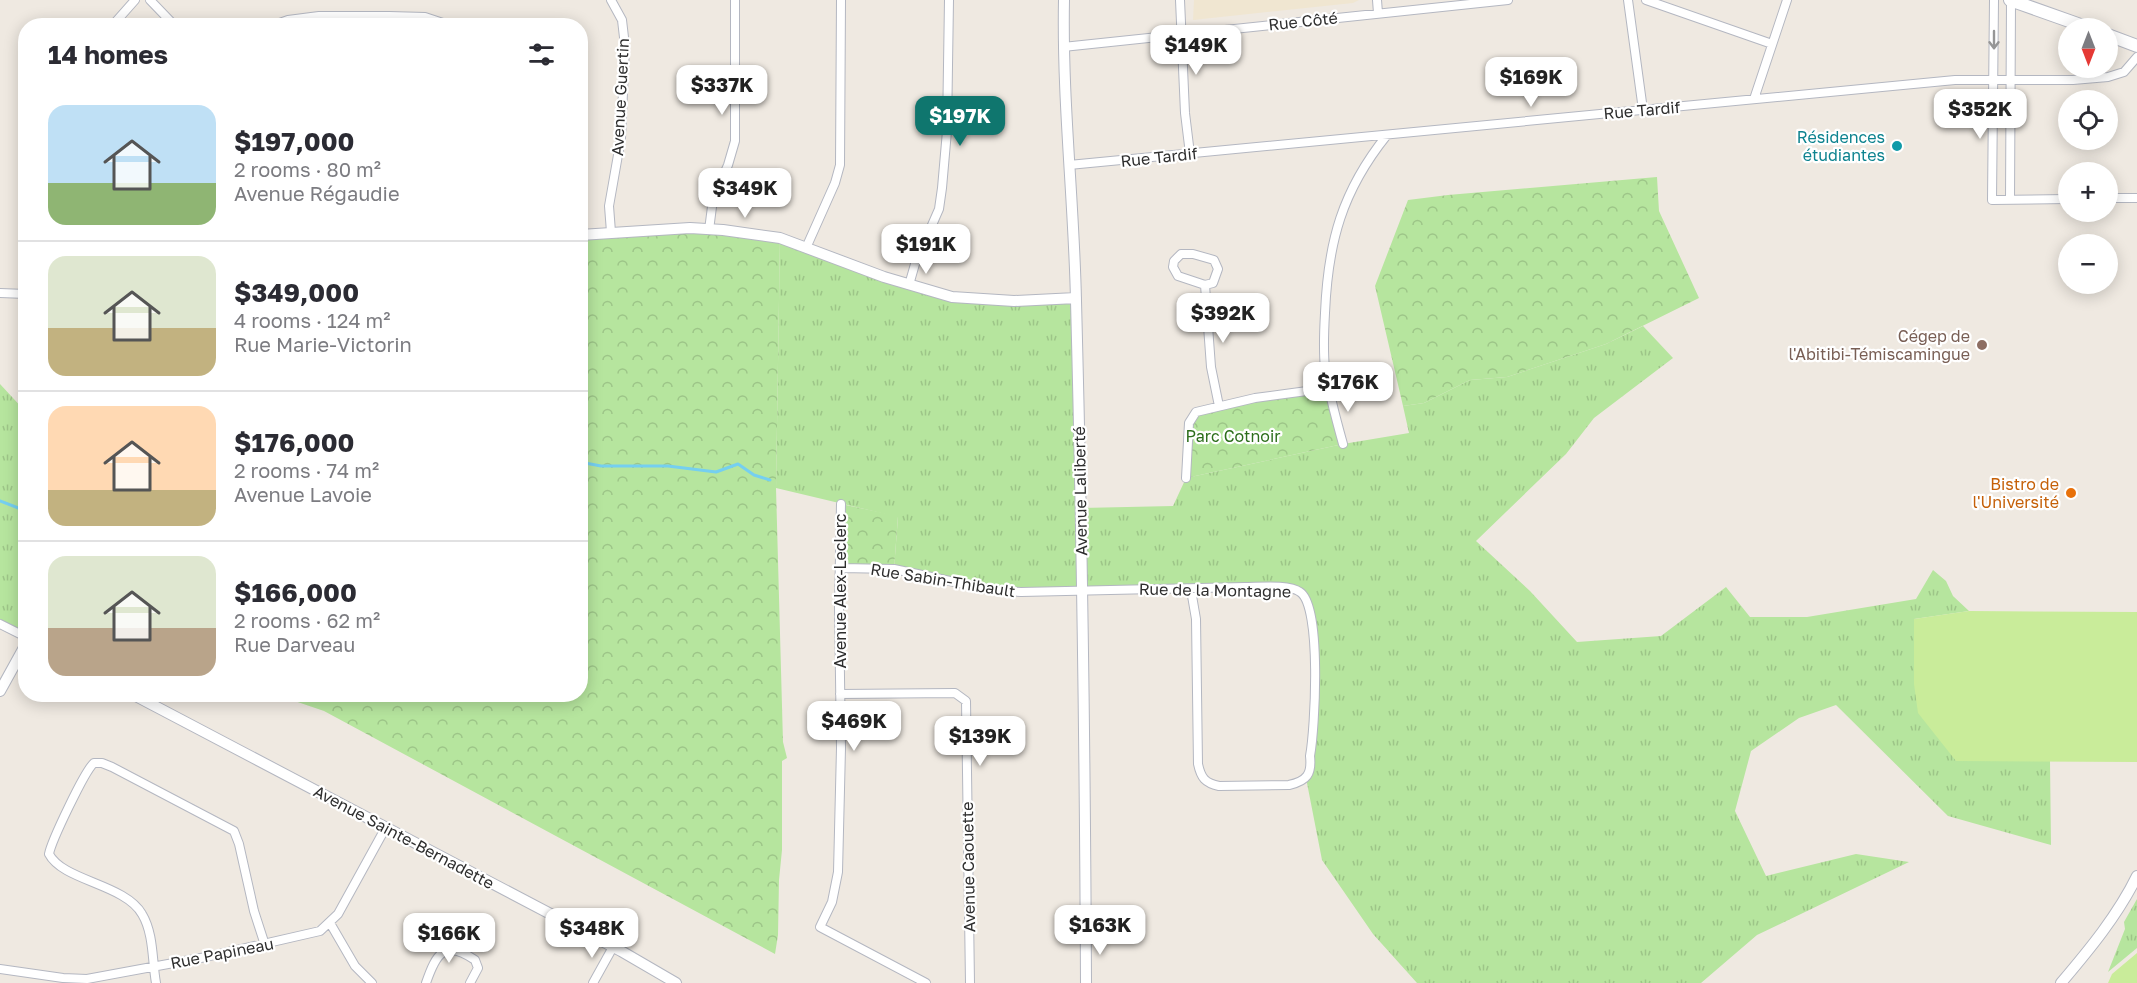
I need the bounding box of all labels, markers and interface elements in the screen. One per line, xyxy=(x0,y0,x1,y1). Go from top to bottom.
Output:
street label: Rue Côté xyxy=(1267,7,1339,35)
north arrow xyxy=(2058,18,2118,78)
map controls xyxy=(2058,18,2118,294)
pin: $149K xyxy=(1154,25,1238,76)
one-way arrow xyxy=(1988,30,2000,50)
text: $149K xyxy=(1164,32,1228,56)
icon: filters xyxy=(525,38,558,71)
street label: Avenue Guertin xyxy=(607,38,633,156)
text: 14 homes xyxy=(48,39,168,70)
pin: $169K xyxy=(1489,57,1573,108)
text: $169K xyxy=(1499,64,1563,88)
pin: $337K xyxy=(680,65,764,116)
text: $337K xyxy=(690,72,754,96)
pin: $352K xyxy=(1938,89,2022,140)
button: locate xyxy=(2058,90,2118,150)
pin: $197K xyxy=(918,96,1002,147)
text: $352K xyxy=(1948,96,2012,120)
street label: Rue Tardif xyxy=(1603,97,1681,123)
text: $197K xyxy=(929,103,991,127)
text: $197,000 xyxy=(234,126,355,157)
place label: Résidences étudiantes xyxy=(1797,127,1885,165)
icon: home xyxy=(96,129,168,201)
marker: Résidences étudiantes xyxy=(1890,139,1904,153)
street label: Rue Tardif xyxy=(1120,143,1199,171)
text: 2 rooms · 80 m² xyxy=(234,157,381,181)
button: + xyxy=(2058,162,2118,222)
pin: $349K xyxy=(703,168,787,219)
text: $349K xyxy=(712,175,778,199)
text: Avenue Régaudie xyxy=(234,181,400,205)
pin: $191K xyxy=(884,224,968,275)
text: $191K xyxy=(895,231,957,255)
button: − xyxy=(2058,234,2118,294)
text: $349,000 xyxy=(234,277,359,308)
icon: home xyxy=(96,280,168,352)
pin: $392K xyxy=(1181,293,1265,344)
text: $392K xyxy=(1191,300,1256,324)
text: 4 rooms · 124 m² xyxy=(234,308,391,332)
place label: Cégep de l'Abitibi-Témiscamingue xyxy=(1788,326,1970,364)
text: Rue Marie-Victorin xyxy=(234,332,412,356)
marker: Cégep de l'Abitibi-Témiscamingue xyxy=(1975,338,1989,352)
pin: $176K xyxy=(1306,362,1390,413)
text: $176K xyxy=(1317,369,1379,393)
street label: Avenue Laliberté xyxy=(1069,426,1091,556)
park label: Parc Cotnoir xyxy=(1185,426,1281,446)
text: $176,000 xyxy=(234,427,355,458)
icon: home xyxy=(96,430,168,502)
text: 2 rooms · 74 m² xyxy=(234,458,379,482)
place label: Bistro de l'Université xyxy=(1973,474,2059,512)
text: Avenue Lavoie xyxy=(234,482,372,506)
marker: Bistro de l'Université xyxy=(2064,486,2078,500)
street label: Avenue Alex-Leclerc xyxy=(830,513,850,669)
street label: Rue Sabin-Thibault xyxy=(869,559,1017,601)
text: $166,000 xyxy=(234,577,357,608)
street label: Rue de la Montagne xyxy=(1139,579,1291,601)
icon: home xyxy=(96,580,168,652)
text: 2 rooms · 62 m² xyxy=(234,608,380,632)
text: Rue Darveau xyxy=(234,632,355,656)
pin: $469K xyxy=(812,701,896,752)
text: $469K xyxy=(821,708,887,732)
pin: $139K xyxy=(938,716,1022,767)
text: $139K xyxy=(948,723,1012,747)
street label: Avenue Sainte-Bernadette xyxy=(310,781,498,893)
street label: Avenue Caouette xyxy=(957,801,979,933)
pin: $163K xyxy=(1058,905,1142,956)
pin: $348K xyxy=(550,908,634,959)
text: $163K xyxy=(1068,912,1132,936)
pin: $166K xyxy=(407,913,491,964)
text: $348K xyxy=(559,915,625,939)
text: $166K xyxy=(417,920,481,944)
street label: Rue Papineau xyxy=(169,933,275,973)

